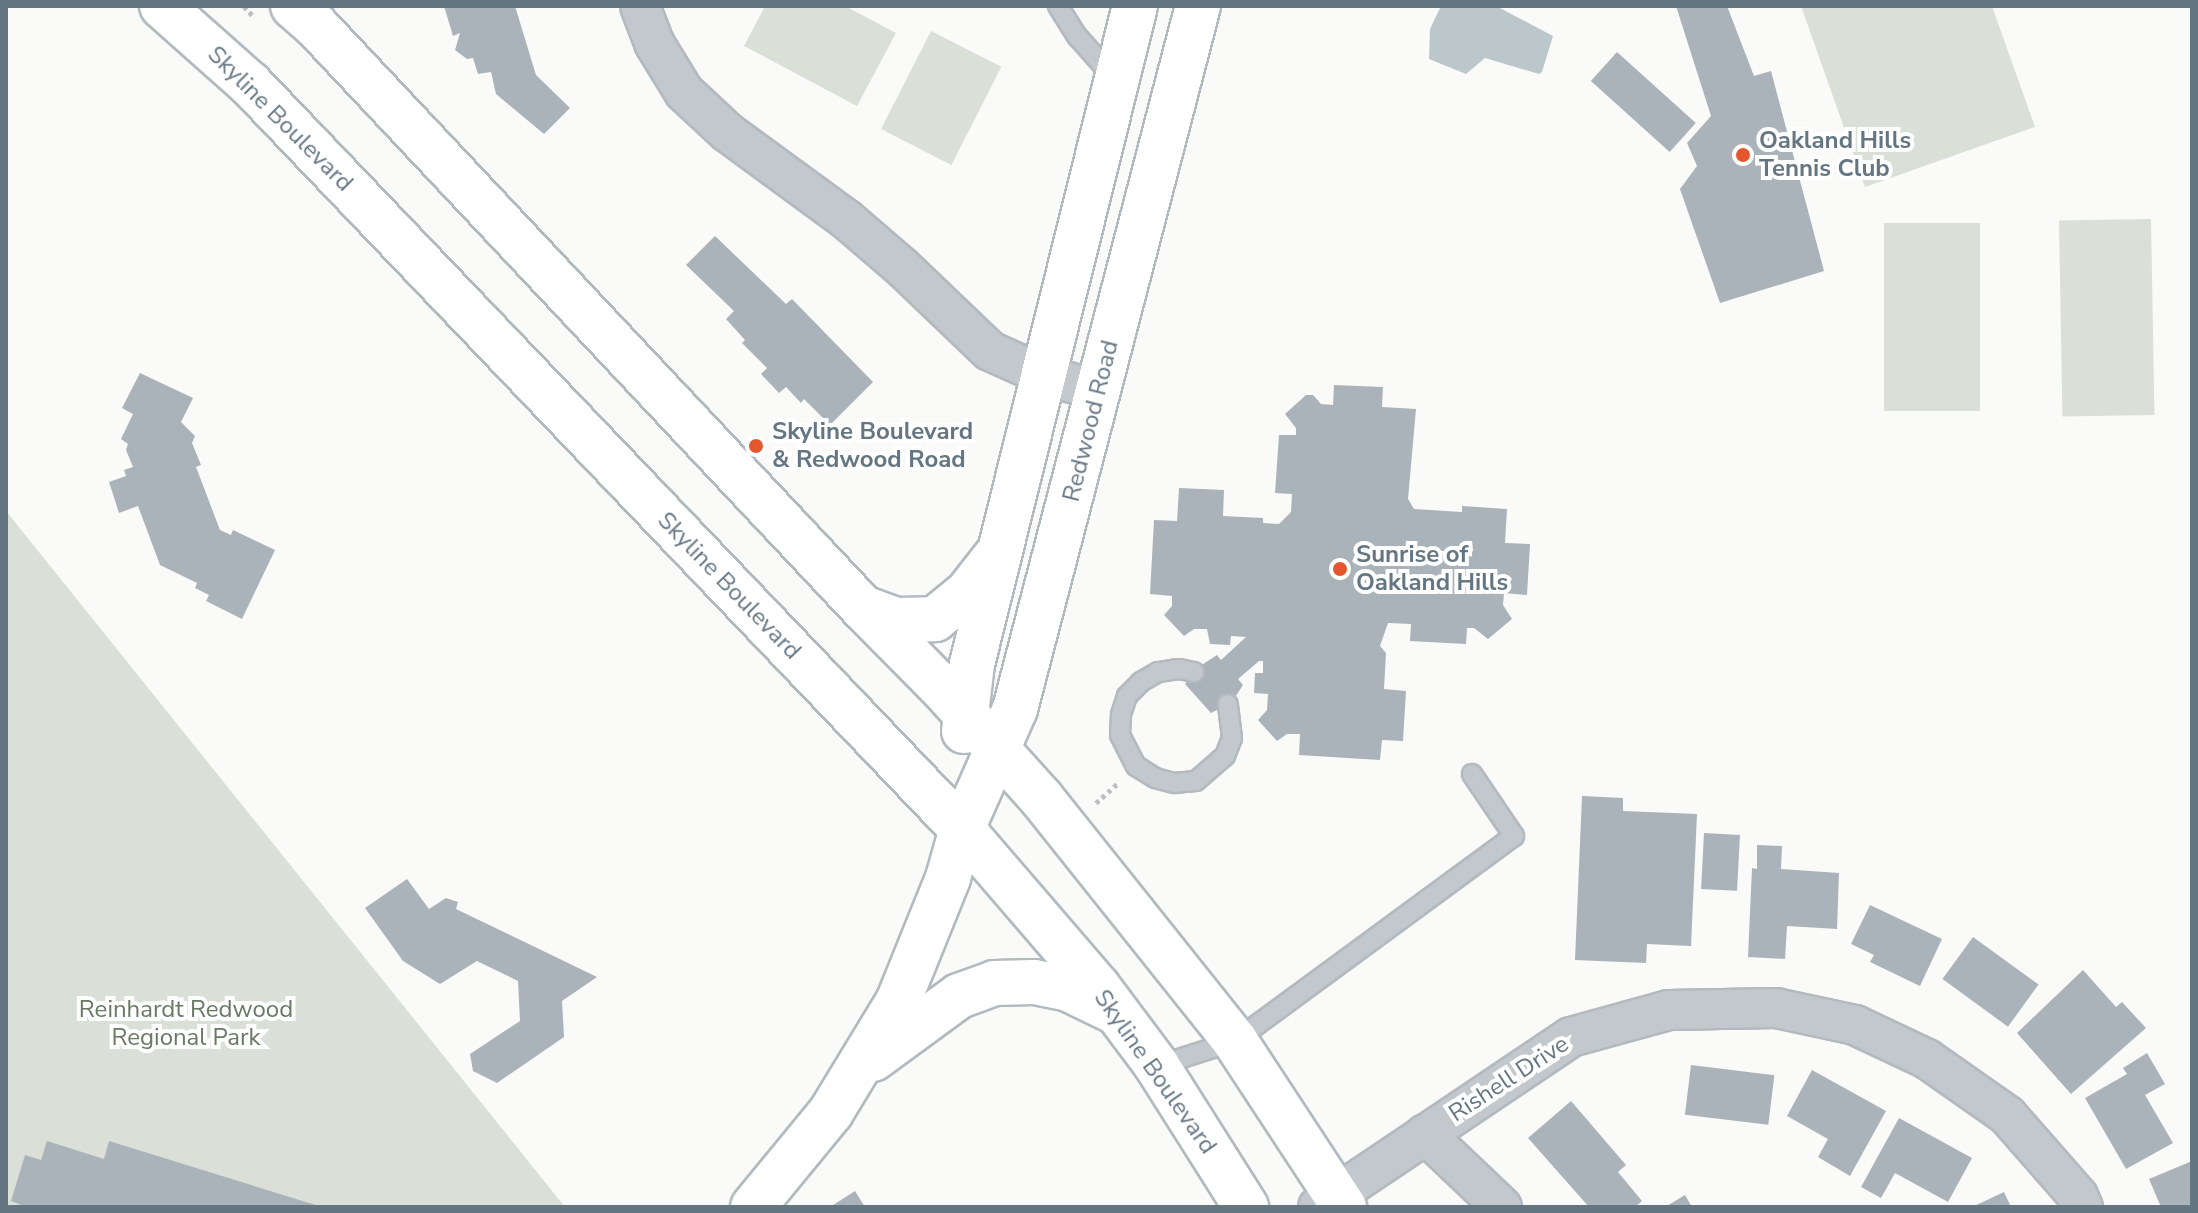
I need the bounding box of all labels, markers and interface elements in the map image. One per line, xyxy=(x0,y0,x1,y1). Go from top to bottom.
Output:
street label: Skyline Boulevard xyxy=(201,40,359,198)
place label: Oakland Hills Tennis Club xyxy=(1759,127,1911,183)
marker: Oakland Hills Tennis Club xyxy=(1734,146,1752,164)
street label: Redwood Road xyxy=(1057,337,1125,505)
place label: Skyline Boulevard & Redwood Road xyxy=(772,418,973,474)
marker: Skyline Boulevard & Redwood Road xyxy=(747,437,765,455)
street label: Skyline Boulevard xyxy=(651,506,807,666)
place label: Sunrise of Oakland Hills xyxy=(1356,541,1508,597)
marker: Sunrise of Oakland Hills xyxy=(1331,560,1349,578)
street label: Skyline Boulevard xyxy=(1088,984,1222,1160)
park label: Reinhardt Redwood Regional Park xyxy=(79,996,293,1052)
street label: Rishell Drive xyxy=(1444,1030,1574,1128)

